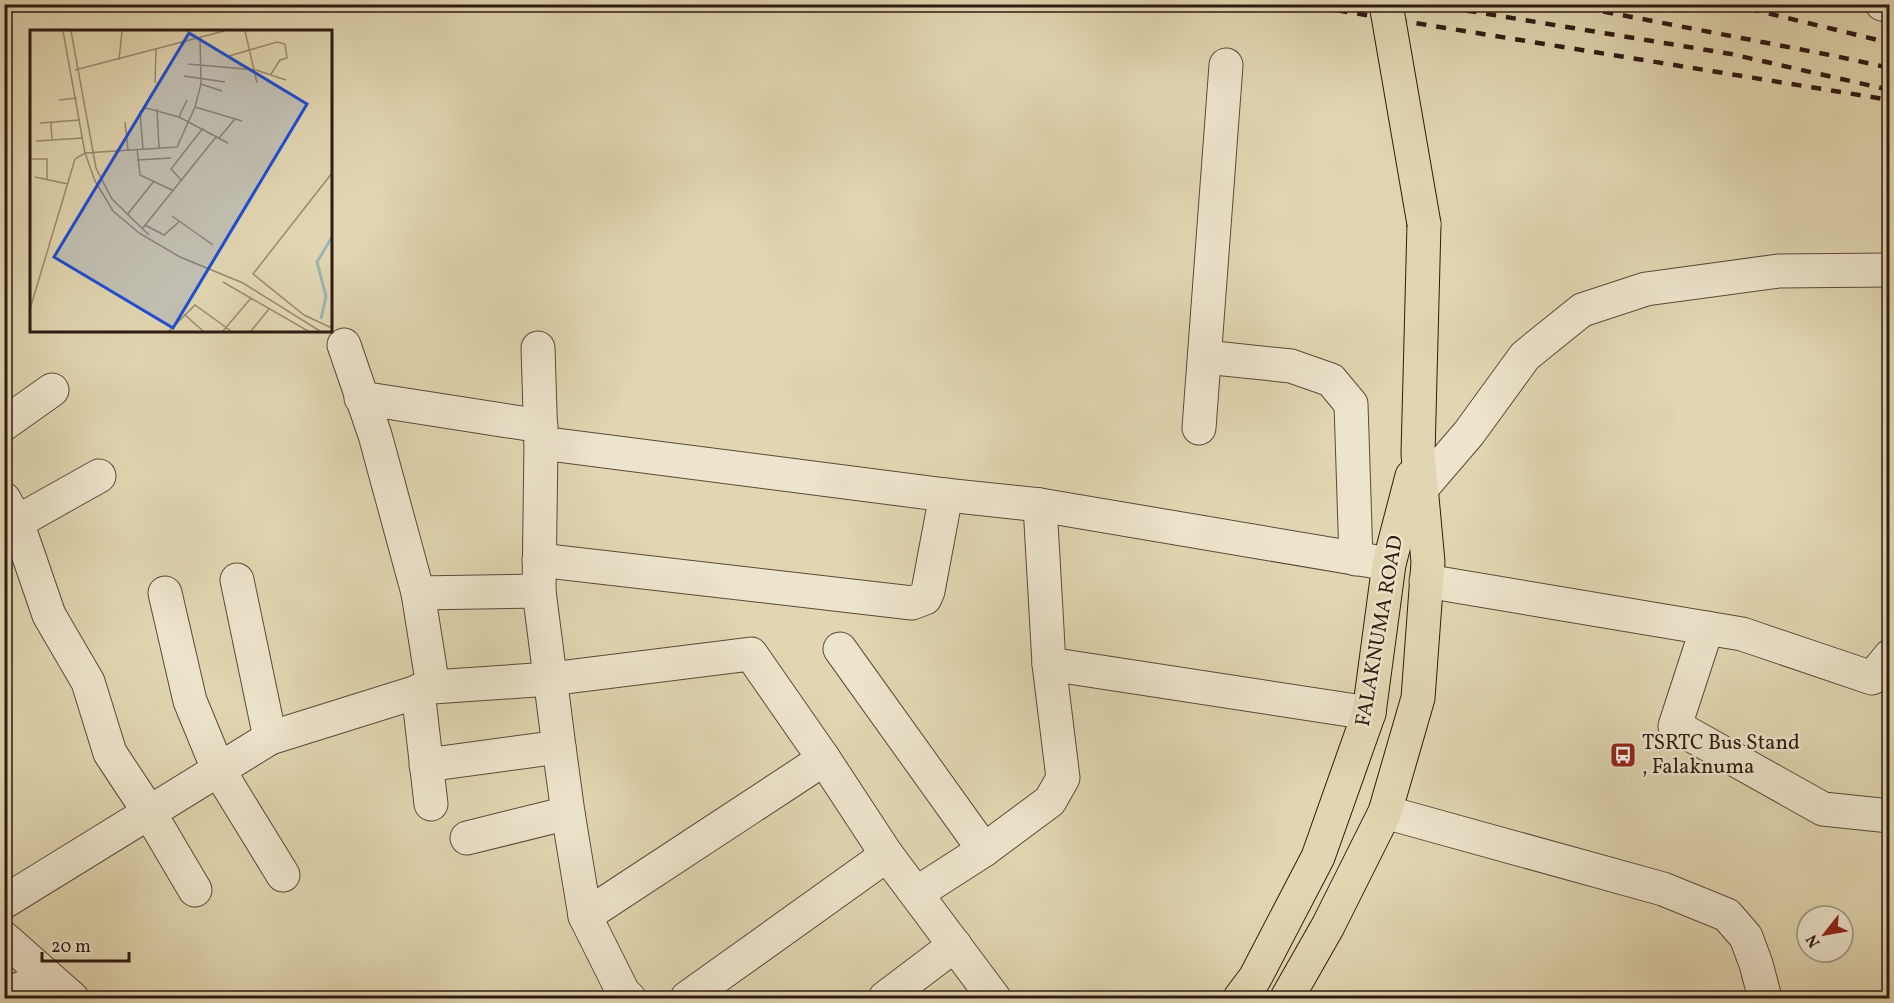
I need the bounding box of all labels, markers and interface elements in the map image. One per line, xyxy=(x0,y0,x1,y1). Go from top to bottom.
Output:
inset map xyxy=(30,30,332,332)
street label: FALAKNUMA ROAD xyxy=(1349,533,1411,729)
place label: TSRTC Bus Stand , Falaknuma xyxy=(1642,729,1800,782)
bus stop icon: TSRTC Bus Stand , Falaknuma xyxy=(1608,740,1638,770)
north arrow xyxy=(1795,904,1855,964)
scale bar xyxy=(42,925,129,963)
text: N xyxy=(1801,930,1826,951)
text: 20 m xyxy=(51,935,91,960)

